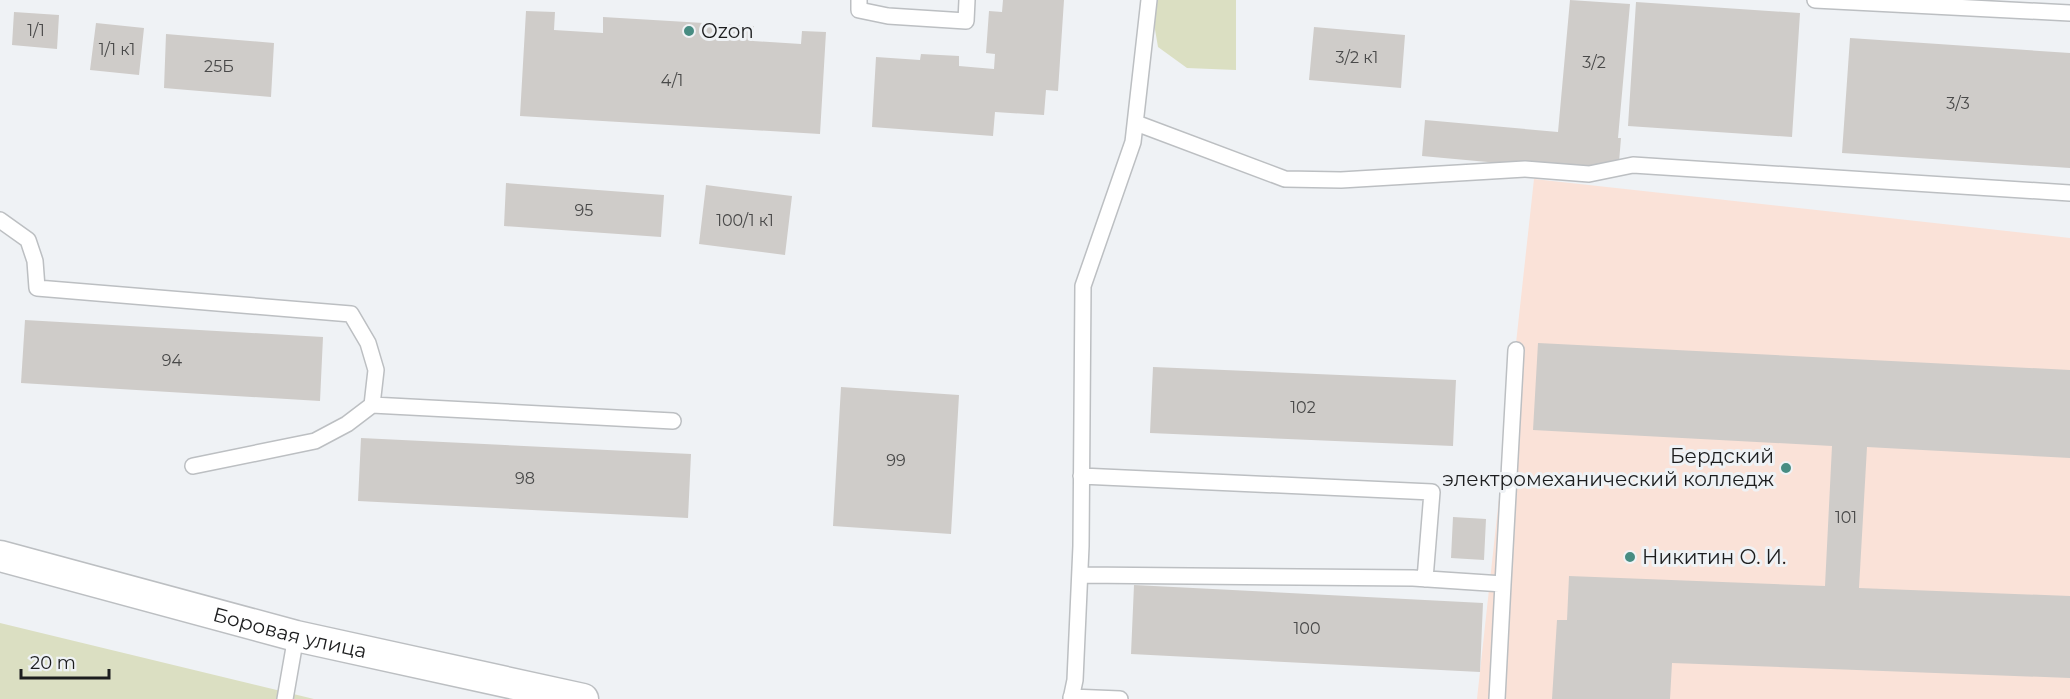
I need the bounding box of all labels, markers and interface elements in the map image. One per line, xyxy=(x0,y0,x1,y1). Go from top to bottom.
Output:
place label: Ozon xyxy=(701,19,754,43)
house number: 1/1 xyxy=(27,21,45,40)
marker: Ozon xyxy=(682,24,696,38)
house number: 1/1 к1 xyxy=(99,40,135,59)
house number: 3/2 к1 xyxy=(1336,48,1378,67)
house number: 3/2 xyxy=(1582,53,1606,72)
house number: 25Б xyxy=(204,57,234,76)
house number: 4/1 xyxy=(661,71,683,90)
house number: 3/3 xyxy=(1946,94,1970,113)
house number: 95 xyxy=(575,201,593,220)
house number: 100/1 к1 xyxy=(716,211,774,230)
house number: 94 xyxy=(162,351,183,370)
house number: 102 xyxy=(1290,398,1316,417)
place label: Бердский электромеханический колледж xyxy=(1442,444,1774,491)
house number: 99 xyxy=(886,451,906,470)
marker: Бердский электромеханический колледж xyxy=(1779,461,1793,475)
house number: 98 xyxy=(515,469,535,488)
house number: 101 xyxy=(1835,508,1857,527)
place label: Никитин О. И. xyxy=(1642,545,1786,569)
marker: Никитин О. И. xyxy=(1623,550,1637,564)
street label: Боровая улица xyxy=(210,602,369,663)
house number: 100 xyxy=(1294,619,1320,638)
scale bar xyxy=(21,642,110,680)
text: 20 m xyxy=(30,652,76,674)

